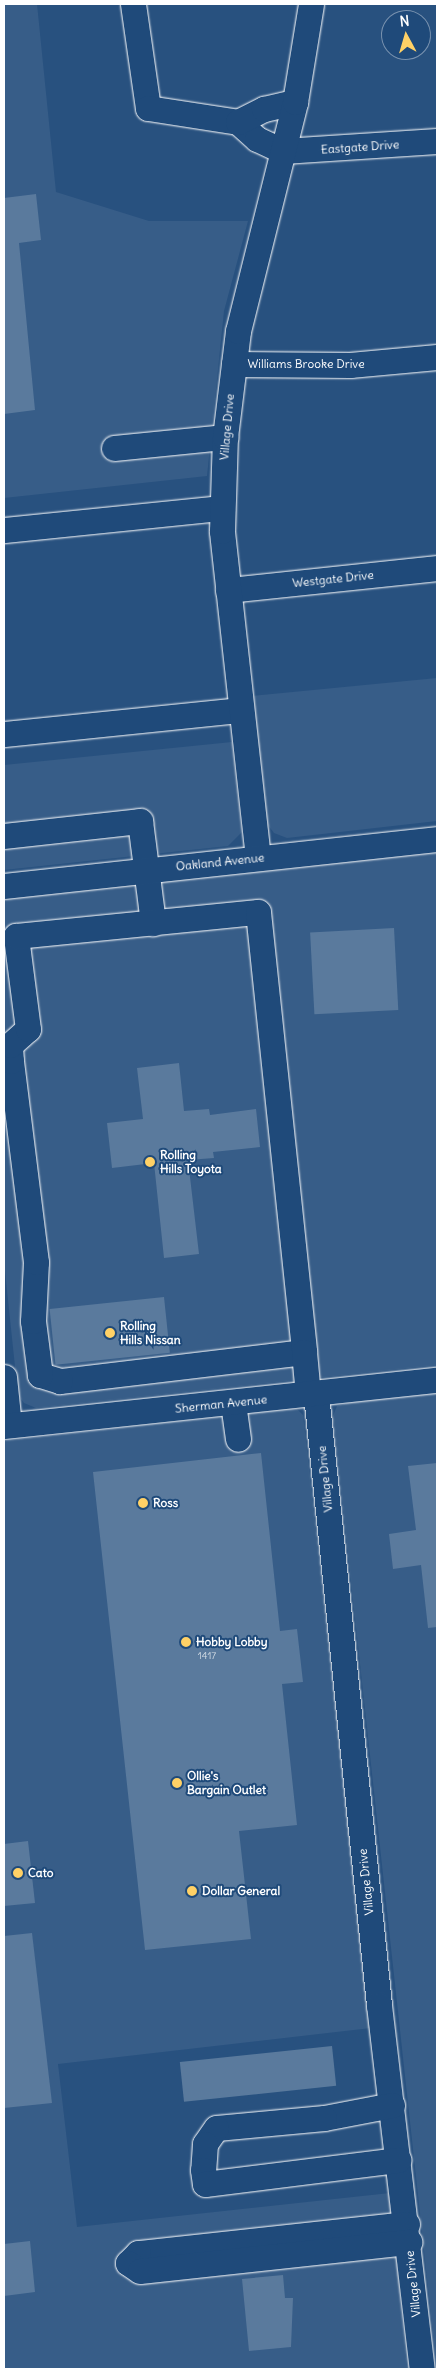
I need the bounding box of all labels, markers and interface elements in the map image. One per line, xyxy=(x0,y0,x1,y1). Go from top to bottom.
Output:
north arrow xyxy=(381,10,431,60)
text: N xyxy=(399,12,410,31)
street label: Eastgate Drive xyxy=(320,137,400,157)
street label: Williams Brooke Drive xyxy=(247,357,365,371)
street label: Village Drive xyxy=(217,393,237,461)
street label: Westgate Drive xyxy=(292,568,374,590)
street label: Oakland Avenue xyxy=(175,850,265,874)
place label: Rolling Hills Toyota xyxy=(160,1148,222,1176)
marker: Rolling Hills Toyota xyxy=(144,1156,156,1168)
place label: Rolling Hills Nissan xyxy=(120,1319,181,1347)
marker: Rolling Hills Nissan xyxy=(104,1327,116,1339)
street label: Sherman Avenue xyxy=(174,1392,268,1416)
street label: Village Drive xyxy=(314,1445,336,1513)
place label: Ross xyxy=(153,1496,178,1510)
marker: Ross xyxy=(137,1497,149,1509)
place label: Hobby Lobby xyxy=(196,1635,267,1649)
marker: Hobby Lobby xyxy=(180,1636,192,1648)
house number: 1417 xyxy=(198,1650,216,1662)
place label: Ollie's Bargain Outlet xyxy=(187,1769,266,1797)
marker: Ollie's Bargain Outlet xyxy=(171,1777,183,1789)
street label: Village Drive xyxy=(355,1848,377,1916)
place label: Cato xyxy=(28,1866,53,1880)
marker: Cato xyxy=(12,1867,24,1879)
place label: Dollar General xyxy=(202,1884,280,1898)
marker: Dollar General xyxy=(186,1885,198,1897)
street label: Village Drive xyxy=(402,2250,424,2318)

